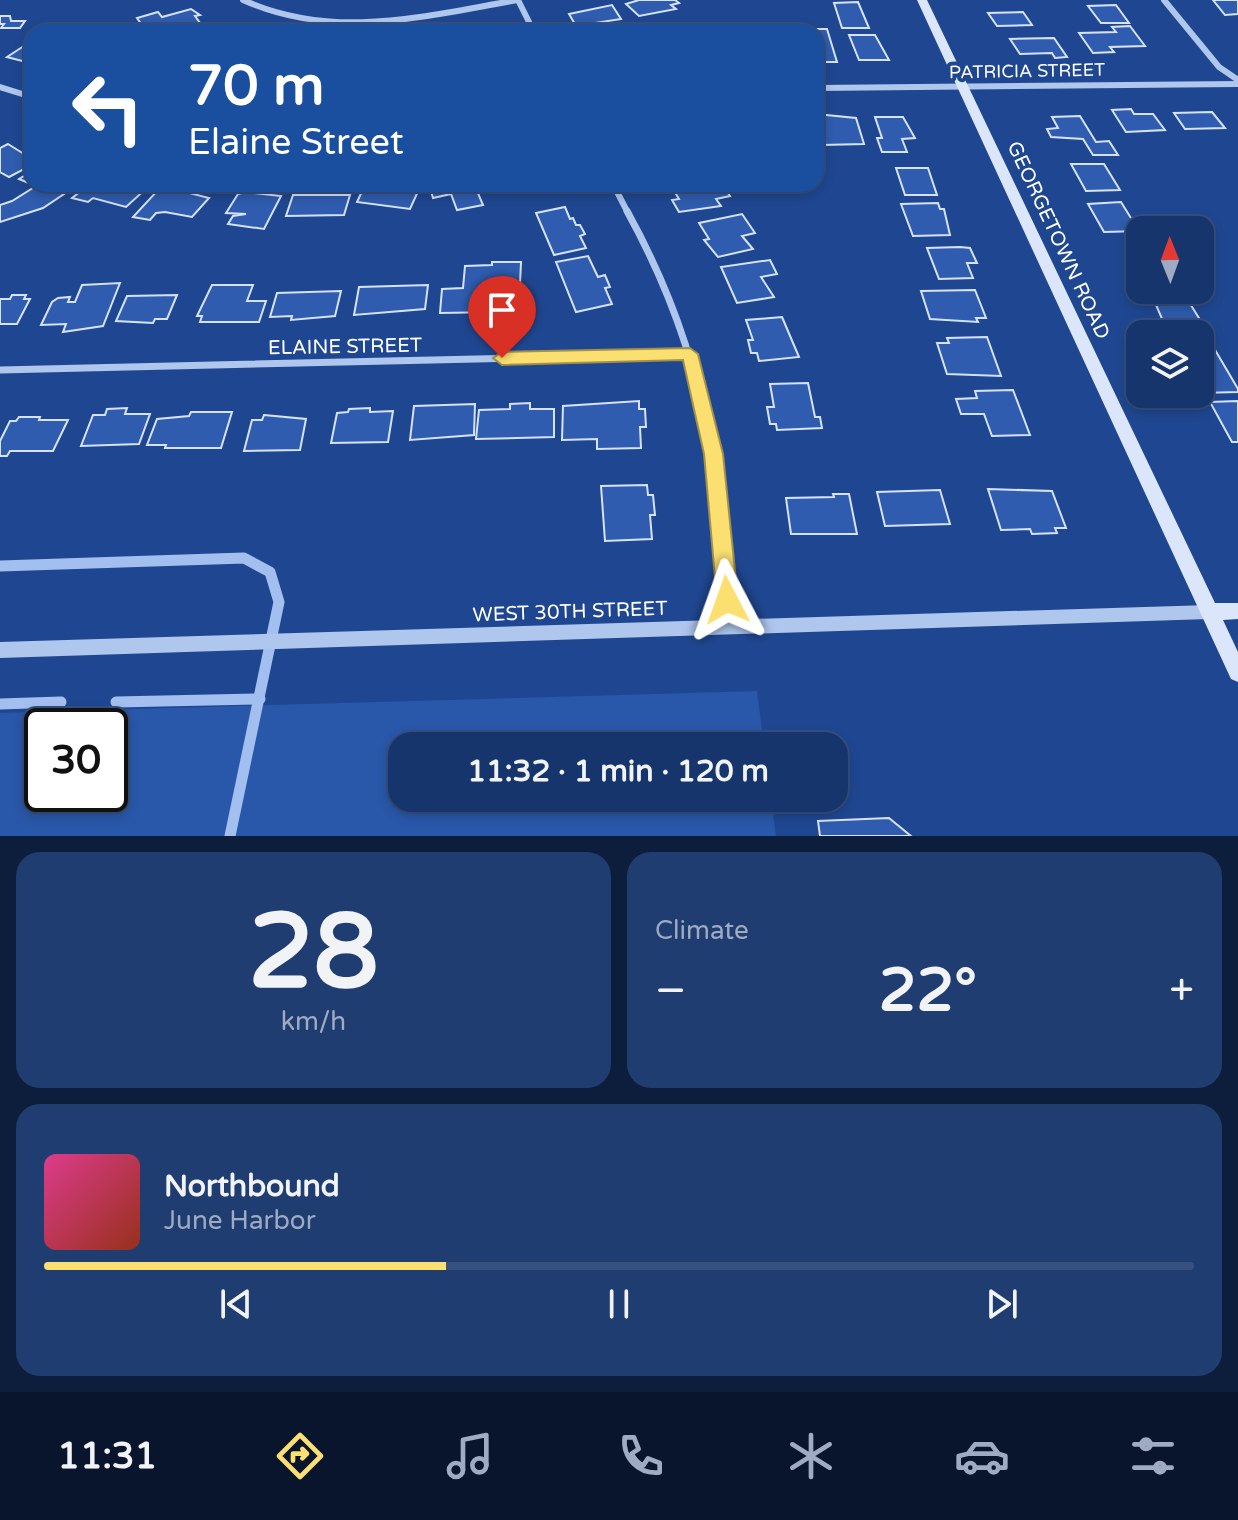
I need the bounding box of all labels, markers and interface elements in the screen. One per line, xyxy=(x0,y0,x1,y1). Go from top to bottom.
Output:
text: 70 m xyxy=(188,53,324,120)
icon: left xyxy=(56,56,160,160)
street label: PATRICIA STREET xyxy=(949,59,1105,83)
text: Elaine Street xyxy=(188,121,404,164)
street label: GEORGETOWN ROAD xyxy=(1002,138,1115,343)
north arrow xyxy=(1126,216,1214,304)
map controls xyxy=(1126,216,1214,408)
pin xyxy=(468,276,536,358)
icon: arrive xyxy=(480,288,524,332)
button: layers xyxy=(1126,320,1214,408)
street label: ELAINE STREET xyxy=(268,334,422,360)
position arrow xyxy=(685,558,769,642)
street label: WEST 30TH STREET xyxy=(472,597,668,627)
speed limit sign: 30 xyxy=(24,708,128,812)
text: 11:32 · 1 min · 120 m xyxy=(467,753,769,790)
text: 28 xyxy=(248,891,379,1016)
text: Climate xyxy=(655,915,749,946)
text: 22° xyxy=(879,955,977,1027)
text: − xyxy=(655,965,686,1018)
text: + xyxy=(1169,965,1194,1018)
text: km/h xyxy=(281,1006,346,1037)
text: Northbound xyxy=(164,1168,340,1205)
text: June Harbor xyxy=(164,1205,316,1236)
icon: previous xyxy=(214,1282,258,1326)
icon: pause xyxy=(597,1282,641,1326)
icon: next xyxy=(980,1282,1024,1326)
icon: directions xyxy=(272,1428,328,1484)
icon: music xyxy=(442,1428,498,1484)
icon: phone xyxy=(613,1428,669,1484)
icon: climate xyxy=(783,1428,839,1484)
icon: car xyxy=(954,1428,1010,1484)
icon: filters xyxy=(1125,1428,1181,1484)
text: 11:31 xyxy=(57,1435,157,1478)

